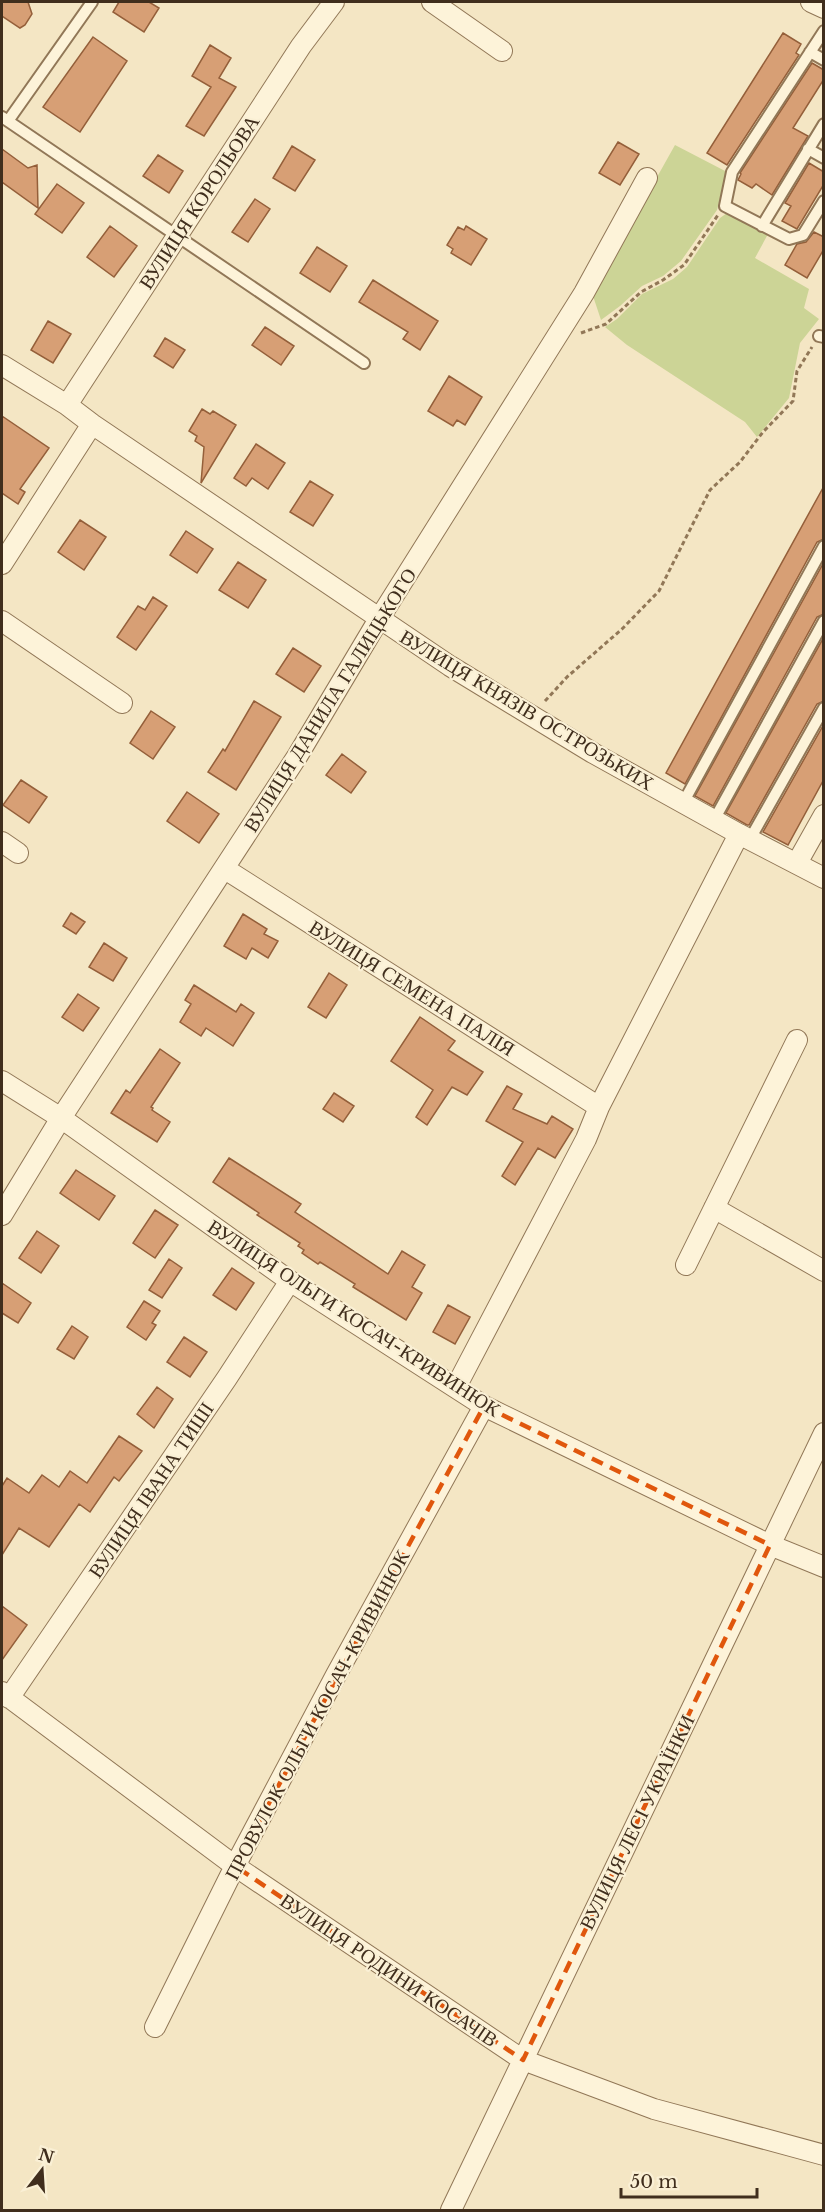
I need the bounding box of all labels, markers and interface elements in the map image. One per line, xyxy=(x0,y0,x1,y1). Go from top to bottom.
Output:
street label: ВУЛИЦЯ КОРОЛЬОВА xyxy=(134,110,265,294)
street label: ВУЛИЦЯ ДАНИЛА ГАЛИЦЬКОГО xyxy=(239,564,421,836)
street label: ВУЛИЦЯ КНЯЗІВ ОСТРОЗЬКИХ xyxy=(396,625,659,796)
street label: ВУЛИЦЯ СЕМЕНА ПАЛІЯ xyxy=(305,915,519,1061)
street label: ВУЛИЦЯ ОЛЬГИ КОСАЧ-КРИВИНЮК xyxy=(203,1214,505,1422)
street label: ВУЛИЦЯ ІВАНА ТИШІ xyxy=(83,1398,219,1582)
street label: ПРОВУЛОК ОЛЬГИ КОСАЧ-КРИВИНЮК xyxy=(220,1546,415,1884)
street label: ВУЛИЦЯ ЛЕСІ УКРАЇНКИ xyxy=(574,1711,700,1933)
street label: ВУЛИЦЯ РОДИНИ КОСАЧІВ xyxy=(276,1888,502,2052)
north arrow xyxy=(12,2140,72,2200)
text: N xyxy=(36,2144,57,2167)
scale bar xyxy=(621,2161,758,2199)
text: 50 m xyxy=(630,2171,678,2193)

